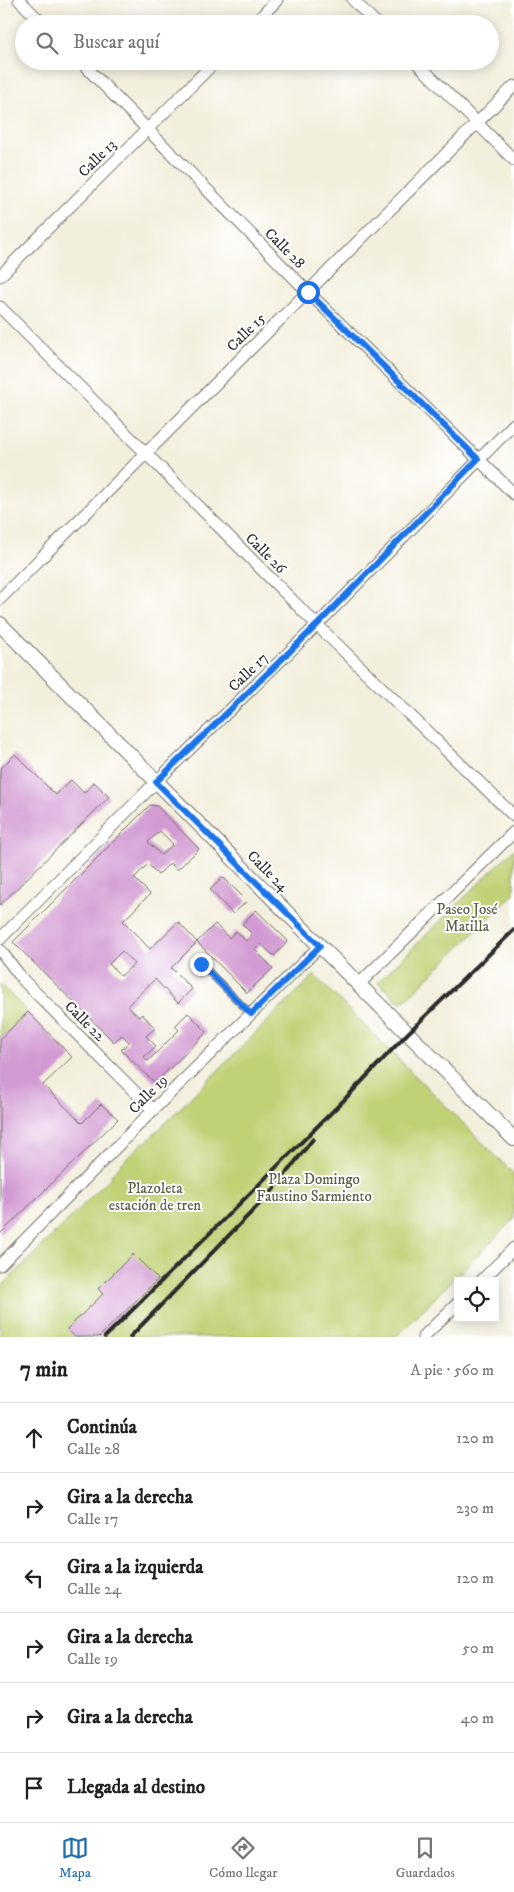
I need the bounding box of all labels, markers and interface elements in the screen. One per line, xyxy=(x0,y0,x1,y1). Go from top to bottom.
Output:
search box xyxy=(15,15,499,70)
icon: search xyxy=(33,29,61,57)
text: Buscar aquí xyxy=(73,31,159,54)
street label: Calle 13 xyxy=(74,135,120,181)
street label: Calle 28 xyxy=(260,224,309,273)
route start xyxy=(297,281,320,304)
street label: Calle 15 xyxy=(223,308,270,356)
street label: Calle 26 xyxy=(241,529,291,579)
street label: Calle 17 xyxy=(224,649,272,696)
street label: Calle 24 xyxy=(243,847,293,896)
park label: Paseo José Matilla xyxy=(436,900,498,936)
route end xyxy=(190,953,213,976)
street label: Calle 22 xyxy=(60,997,109,1046)
street label: Calle 19 xyxy=(125,1071,172,1118)
park label: Plaza Domingo Faustino Sarmiento xyxy=(256,1170,372,1206)
park label: Plazoleta estación de tren xyxy=(109,1179,201,1215)
map controls xyxy=(454,1277,499,1322)
button: locate xyxy=(454,1277,499,1322)
text: 7 min xyxy=(20,1357,68,1383)
text: A pie · 560 m xyxy=(411,1360,494,1380)
text: Continúa xyxy=(67,1416,137,1439)
icon: ahead xyxy=(20,1424,48,1452)
text: 120 m xyxy=(456,1428,494,1448)
text: Calle 28 xyxy=(67,1439,120,1459)
text: Gira a la derecha xyxy=(67,1486,193,1509)
icon: right xyxy=(20,1494,48,1522)
text: 230 m xyxy=(456,1498,494,1518)
text: Calle 17 xyxy=(67,1509,118,1529)
text: Gira a la izquierda xyxy=(67,1556,203,1579)
icon: left xyxy=(20,1564,48,1592)
text: 120 m xyxy=(456,1568,494,1588)
text: Calle 24 xyxy=(67,1579,121,1599)
text: Gira a la derecha xyxy=(67,1626,193,1649)
icon: right xyxy=(20,1634,48,1662)
text: 50 m xyxy=(462,1638,494,1658)
text: Calle 19 xyxy=(67,1649,118,1669)
icon: right xyxy=(20,1704,48,1732)
text: Gira a la derecha xyxy=(67,1706,193,1729)
text: 40 m xyxy=(461,1708,494,1728)
icon: arrive xyxy=(20,1774,48,1802)
text: Llegada al destino xyxy=(67,1776,205,1799)
tab: Mapa xyxy=(59,1834,91,1882)
tab: Cómo llegar xyxy=(209,1834,278,1882)
tab: Guardados xyxy=(396,1834,455,1882)

